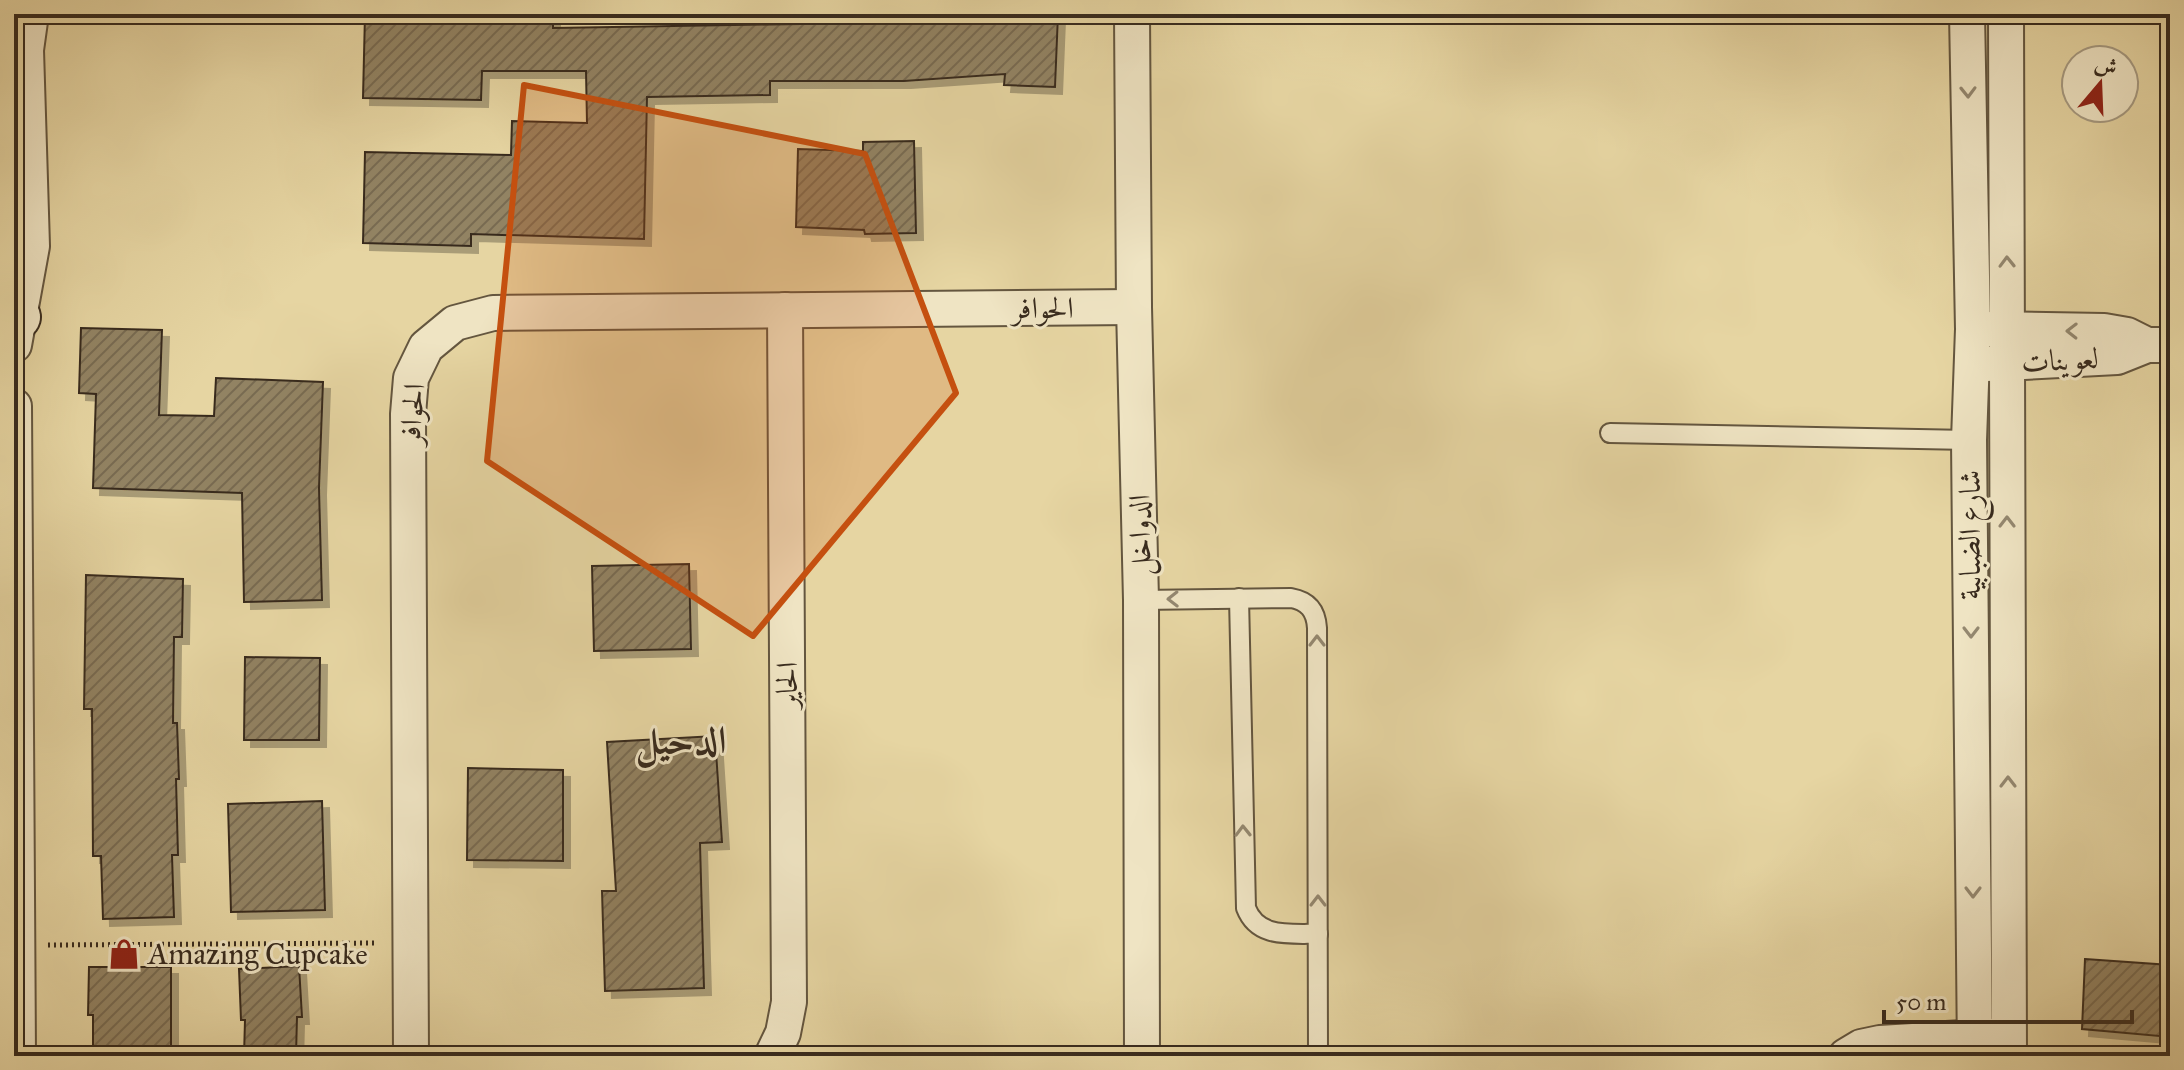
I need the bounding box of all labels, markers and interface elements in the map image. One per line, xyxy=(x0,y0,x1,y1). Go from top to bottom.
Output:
north arrow xyxy=(2060,44,2140,124)
text: ش xyxy=(2092,49,2121,82)
one-way arrow xyxy=(1959,86,1977,99)
one-way arrow xyxy=(1999,255,2016,268)
street label: الحوافر xyxy=(1009,290,1074,327)
one-way arrow xyxy=(2065,322,2078,339)
street label: لعوينات xyxy=(2020,340,2100,381)
street label: الحوافر xyxy=(391,382,434,449)
street label: شارع الضبابية xyxy=(1952,470,1995,600)
street label: الدواخل xyxy=(1121,494,1162,576)
one-way arrow xyxy=(1998,515,2016,528)
one-way arrow xyxy=(1166,590,1179,608)
one-way arrow xyxy=(1962,626,1980,639)
one-way arrow xyxy=(1308,634,1326,647)
street label: الحاير xyxy=(769,662,805,711)
district label: الدحيل xyxy=(636,717,726,768)
one-way arrow xyxy=(1999,775,2017,788)
one-way arrow xyxy=(1235,824,1252,837)
one-way arrow xyxy=(1964,886,1982,899)
one-way arrow xyxy=(1309,894,1327,907)
place label: Amazing Cupcake xyxy=(146,936,368,972)
shop icon: Amazing Cupcake xyxy=(107,937,141,971)
scale bar xyxy=(1884,974,2132,1024)
text: 50 m xyxy=(1896,987,1946,1017)

